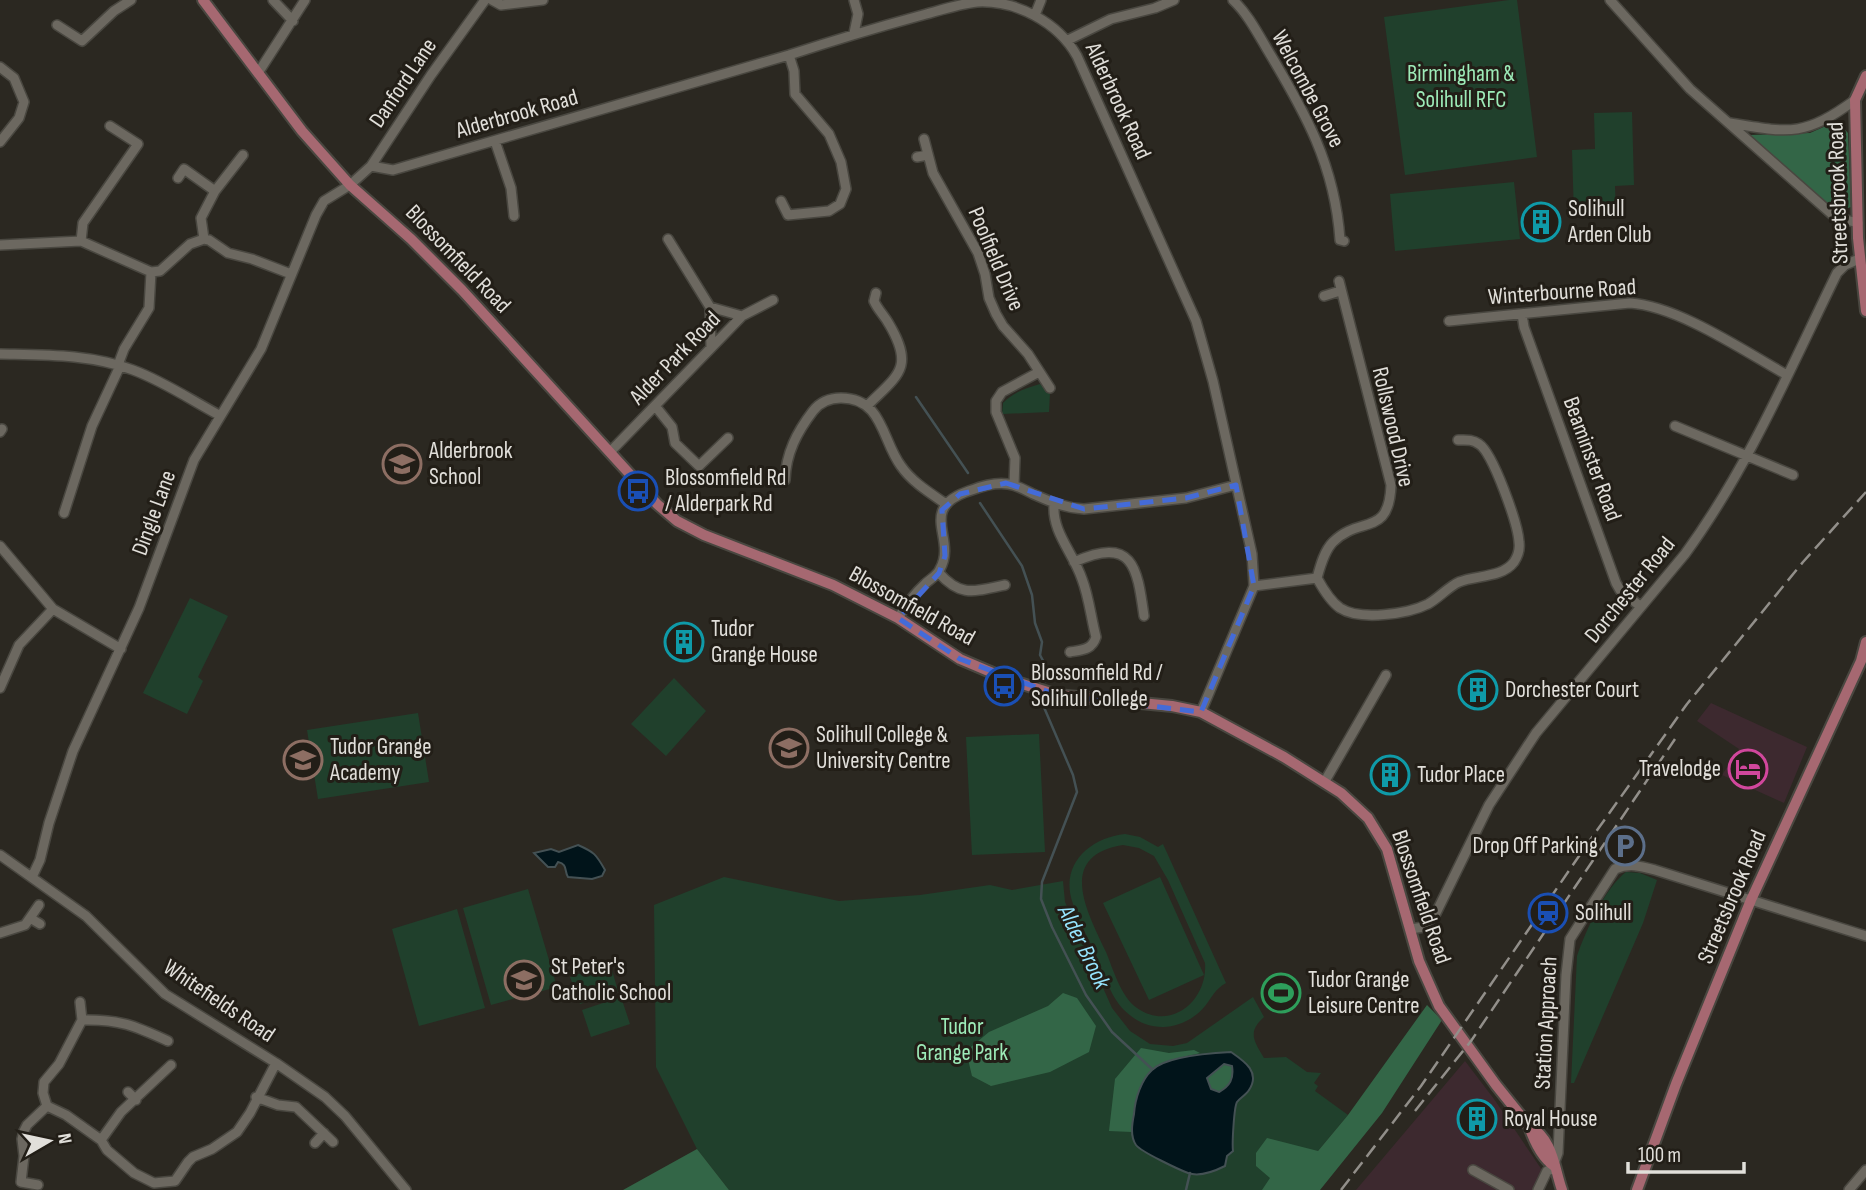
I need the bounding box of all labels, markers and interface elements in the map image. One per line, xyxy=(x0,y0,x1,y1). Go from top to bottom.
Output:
street label: Welcombe Grove xyxy=(1265,25,1351,153)
street label: Danford Lane xyxy=(363,33,443,133)
street label: Alderbrook Road xyxy=(1078,37,1157,164)
park label: Birmingham & Solihull RFC xyxy=(1407,60,1515,114)
street label: Alderbrook Road xyxy=(452,83,581,145)
street label: Streetsbrook Road xyxy=(1822,121,1854,265)
place label: Solihull Arden Club xyxy=(1567,195,1651,249)
street label: Blossomfield Road xyxy=(399,199,517,319)
building icon: Solihull Arden Club xyxy=(1520,201,1562,243)
street label: Poolfield Drive xyxy=(962,203,1030,315)
street label: Winterbourne Road xyxy=(1487,273,1637,311)
street label: Alder Park Road xyxy=(623,305,726,411)
street label: Rollswood Drive xyxy=(1366,364,1420,490)
street label: Beaminster Road xyxy=(1557,393,1627,525)
place label: Alderbrook School xyxy=(428,437,513,491)
school or university icon: Alderbrook School xyxy=(381,443,423,485)
place label: Blossomfield Rd / Alderpark Rd xyxy=(665,464,786,518)
street label: Dingle Lane xyxy=(126,467,182,559)
bus stop icon: Blossomfield Rd / Alderpark Rd xyxy=(617,470,659,512)
street label: Dorchester Road xyxy=(1579,531,1681,649)
street label: Blossomfield Road xyxy=(844,560,980,652)
place label: Tudor Grange House xyxy=(711,615,818,669)
building icon: Tudor Grange House xyxy=(663,621,705,663)
place label: Blossomfield Rd / Solihull College xyxy=(1031,659,1163,713)
bus stop icon: Blossomfield Rd / Solihull College xyxy=(983,665,1025,707)
building icon: Dorchester Court xyxy=(1457,669,1499,711)
place label: Dorchester Court xyxy=(1505,676,1639,704)
place label: Solihull College & University Centre xyxy=(816,721,951,775)
school or university icon: Solihull College & University Centre xyxy=(768,727,810,769)
place label: Tudor Grange Academy xyxy=(329,733,431,787)
school or university icon: Tudor Grange Academy xyxy=(282,739,324,781)
hotel icon: Travelodge xyxy=(1727,748,1769,790)
building icon: Tudor Place xyxy=(1369,754,1411,796)
place label: Travelodge xyxy=(1639,755,1721,783)
place label: Tudor Place xyxy=(1417,761,1505,789)
parking icon: Drop Off Parking xyxy=(1604,825,1646,867)
street label: Blossomfield Road xyxy=(1385,826,1457,968)
street label: Streetsbrook Road xyxy=(1691,826,1773,968)
place label: Drop Off Parking xyxy=(1473,832,1598,860)
station icon: Solihull xyxy=(1527,892,1569,934)
water label: Alder Brook xyxy=(1051,899,1117,995)
place label: Solihull xyxy=(1575,899,1631,927)
street label: Whitefields Road xyxy=(158,953,280,1049)
place label: St Peter's Catholic School xyxy=(551,953,671,1007)
street label: Station Approach xyxy=(1529,956,1563,1090)
school or university icon: St Peter's Catholic School xyxy=(503,959,545,1001)
place label: Tudor Grange Leisure Centre xyxy=(1308,966,1419,1020)
sports icon: Tudor Grange Leisure Centre xyxy=(1260,972,1302,1014)
park label: Tudor Grange Park xyxy=(916,1013,1008,1067)
building icon: Royal House xyxy=(1456,1098,1498,1140)
place label: Royal House xyxy=(1504,1105,1597,1133)
north arrow xyxy=(14,1106,84,1176)
scale bar xyxy=(1628,1130,1744,1174)
text: N xyxy=(52,1132,76,1145)
text: 100 m xyxy=(1638,1143,1681,1168)

